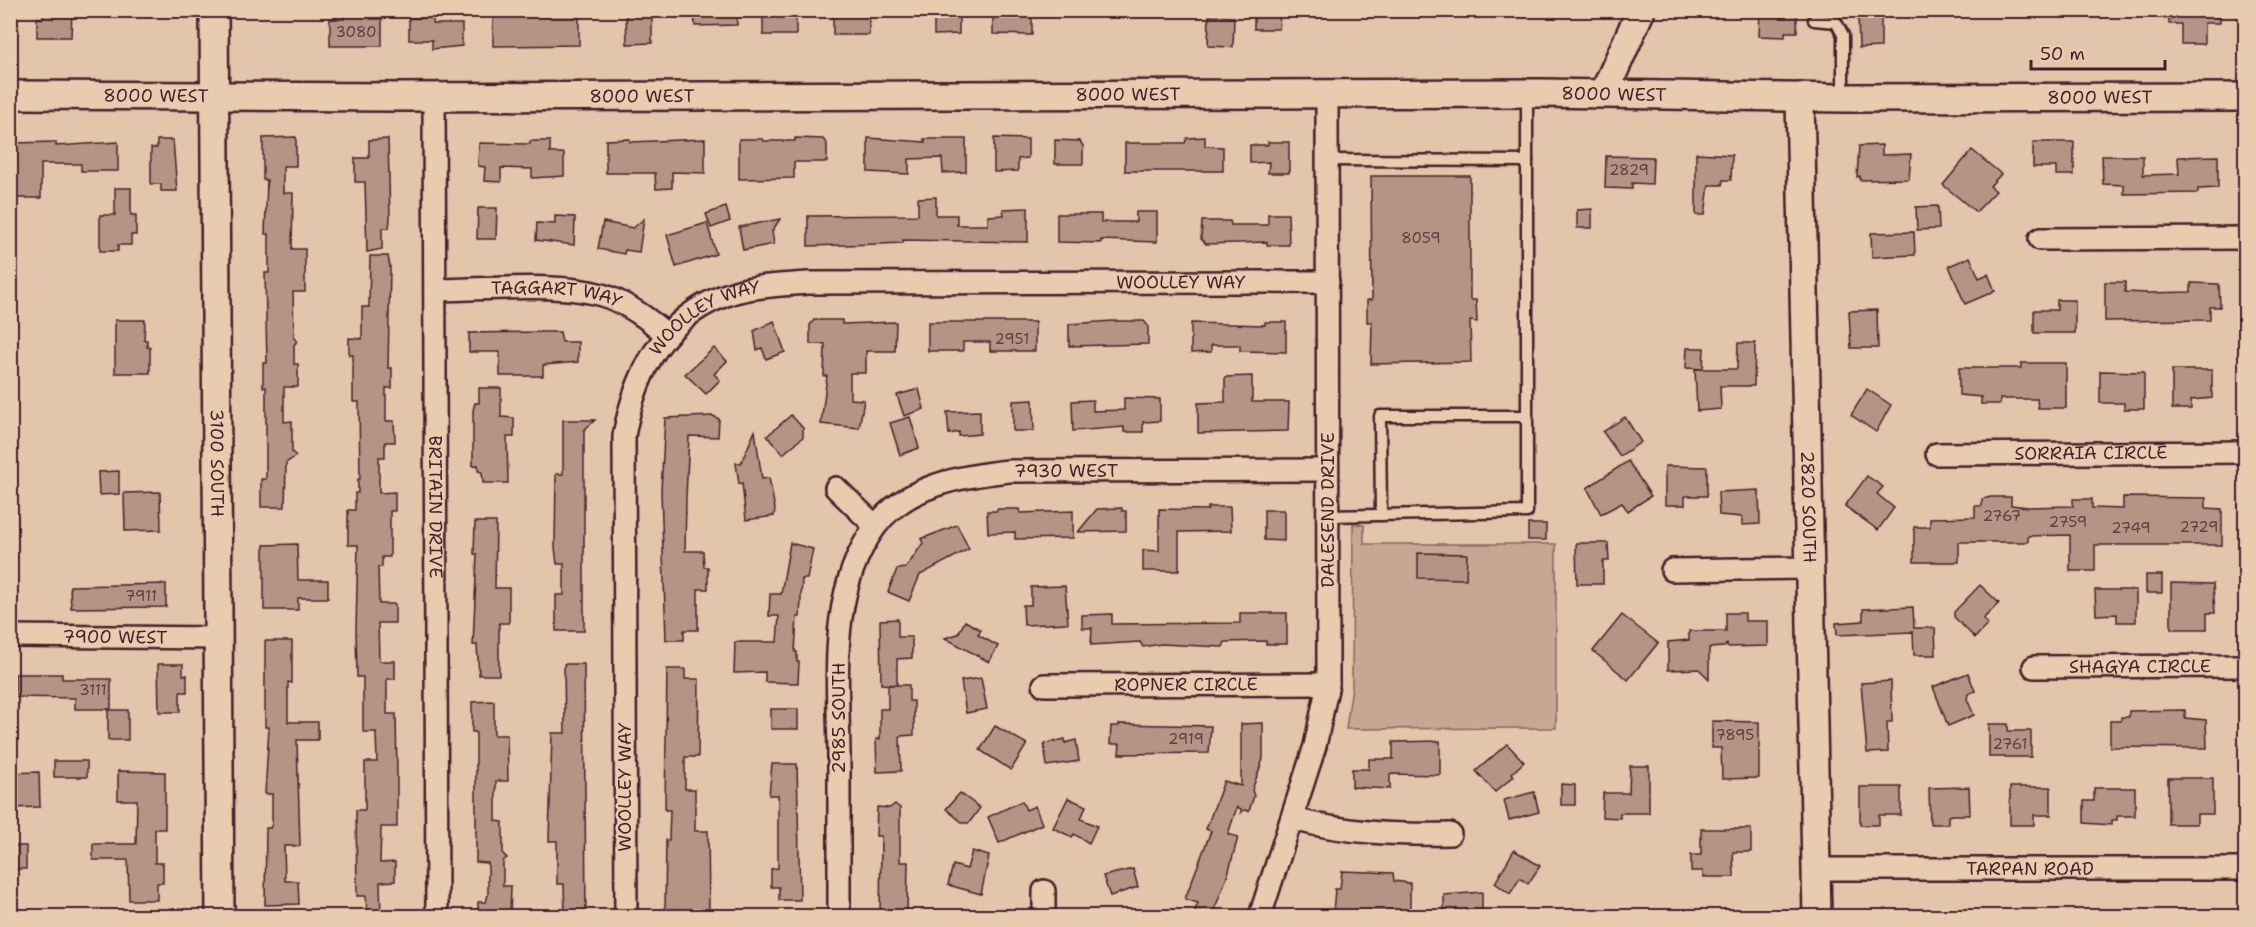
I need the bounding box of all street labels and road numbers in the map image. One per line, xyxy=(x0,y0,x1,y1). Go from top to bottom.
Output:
street label: 8000 WEST xyxy=(1561,81,1667,107)
street label: 8000 WEST xyxy=(1075,82,1181,107)
street label: 8000 WEST xyxy=(103,83,209,108)
street label: 8000 WEST xyxy=(589,84,695,108)
street label: 8000 WEST xyxy=(2047,85,2153,109)
street label: WOOLLEY WAY xyxy=(1116,270,1246,294)
street label: TAGGART WAY xyxy=(491,275,626,314)
street label: WOOLLEY WAY xyxy=(644,275,762,360)
street label: 3100 SOUTH xyxy=(205,409,229,517)
street label: DALESEND DRIVE xyxy=(1316,432,1340,588)
street label: BRITAIN DRIVE xyxy=(423,435,448,579)
street label: SORRAIA CIRCLE xyxy=(2014,441,2168,465)
street label: 2820 SOUTH xyxy=(1795,450,1822,563)
street label: 7930 WEST xyxy=(1014,459,1118,483)
street label: 7900 WEST xyxy=(62,625,167,650)
street label: SHAGYA CIRCLE xyxy=(2069,654,2211,679)
street label: 2985 SOUTH xyxy=(827,662,851,774)
street label: ROPNER CIRCLE xyxy=(1114,672,1258,697)
street label: WOOLLEY WAY xyxy=(613,722,637,852)
street label: TARPAN ROAD xyxy=(1966,857,2094,881)

